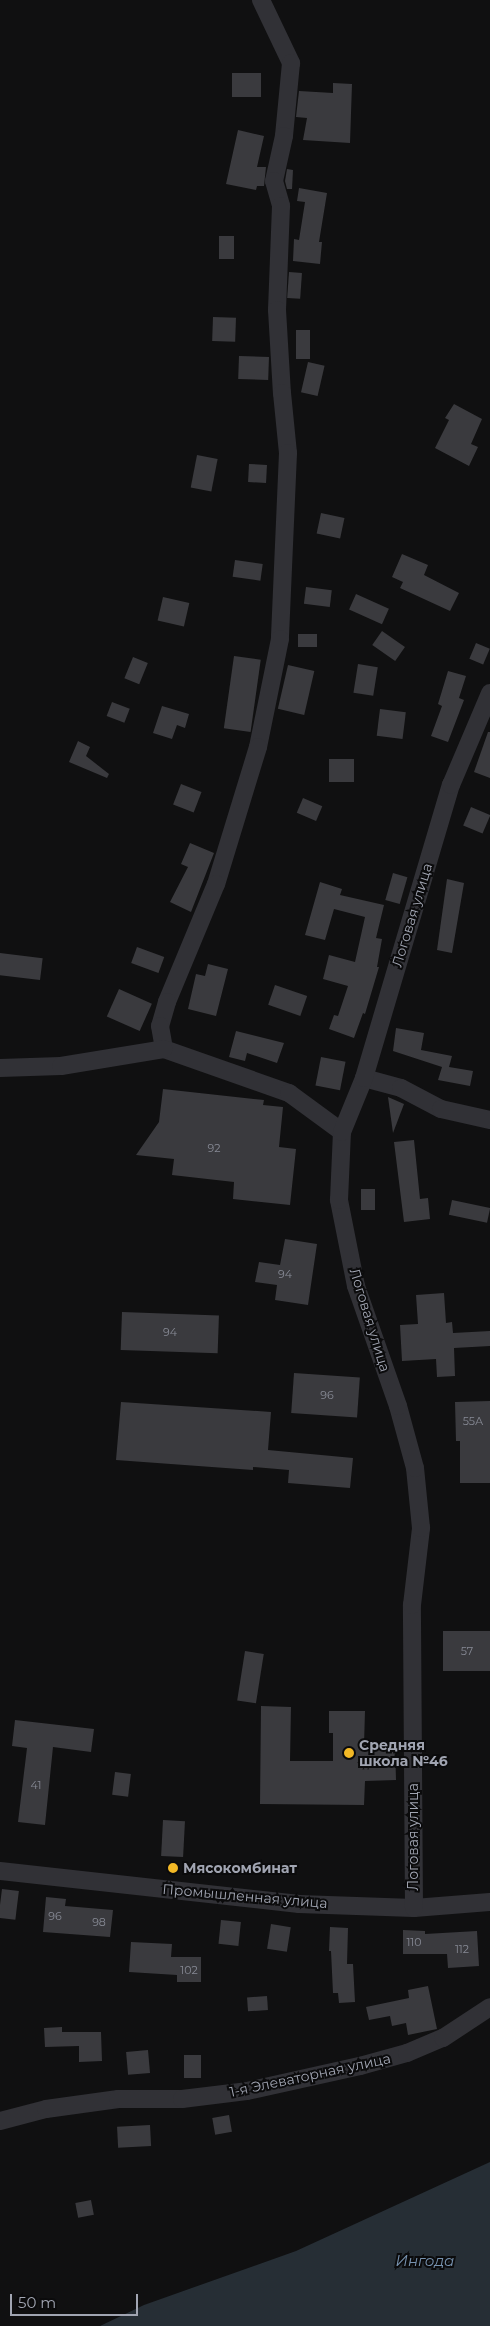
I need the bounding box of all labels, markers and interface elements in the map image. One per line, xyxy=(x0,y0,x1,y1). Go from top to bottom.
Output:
street label: Логовая улица xyxy=(388,861,436,969)
house number: 92 xyxy=(208,1141,220,1155)
street label: Логовая улица xyxy=(346,1266,394,1374)
house number: 94 xyxy=(278,1267,292,1281)
house number: 94 xyxy=(163,1325,177,1339)
house number: 96 xyxy=(320,1388,334,1402)
house number: 55А xyxy=(463,1414,483,1428)
house number: 57 xyxy=(461,1644,473,1658)
place label: Средняя школа №46 xyxy=(359,1737,448,1770)
marker: Средняя школа №46 xyxy=(343,1747,355,1759)
house number: 41 xyxy=(31,1778,41,1792)
street label: Логовая улица xyxy=(405,1783,421,1891)
place label: Мясокомбинат xyxy=(183,1860,297,1876)
marker: Мясокомбинат xyxy=(167,1862,179,1874)
street label: Промышленная улица xyxy=(162,1880,328,1912)
house number: 96 xyxy=(48,1909,62,1923)
house number: 98 xyxy=(92,1915,106,1929)
house number: 110 xyxy=(406,1935,422,1949)
house number: 112 xyxy=(455,1942,469,1956)
house number: 102 xyxy=(180,1963,198,1977)
street label: 1-я Элеваторная улица xyxy=(228,2050,392,2100)
water label: Ингода xyxy=(396,2252,454,2270)
scale bar xyxy=(12,2284,140,2316)
text: 50 m xyxy=(18,2293,56,2312)

